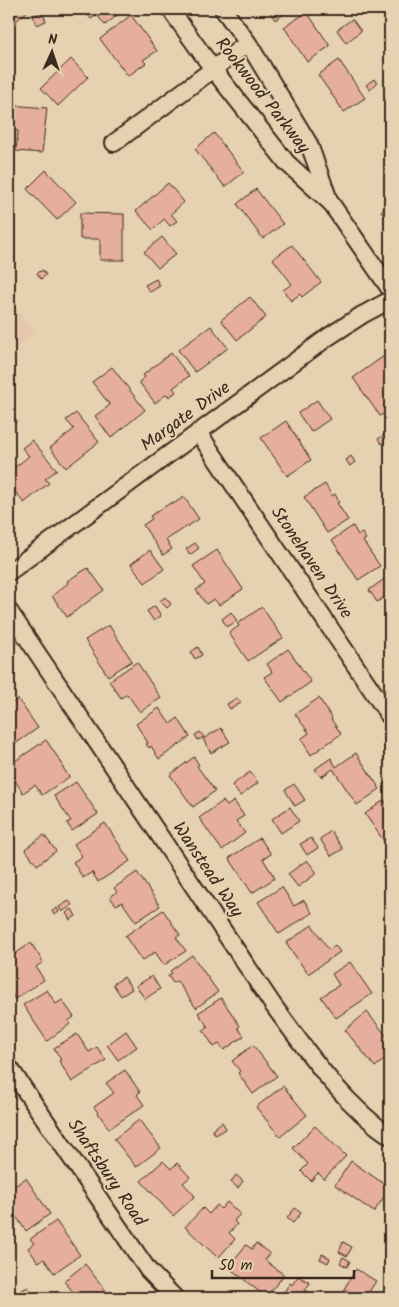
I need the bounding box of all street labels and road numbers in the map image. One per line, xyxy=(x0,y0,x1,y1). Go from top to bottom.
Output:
street label: Rookwood Parkway xyxy=(207,31,317,161)
street label: Margate Drive xyxy=(135,374,237,460)
street label: Stonehaven Drive xyxy=(262,501,360,625)
street label: Wanstead Way xyxy=(164,816,250,924)
street label: Shaftsbury Road xyxy=(59,1113,153,1234)

